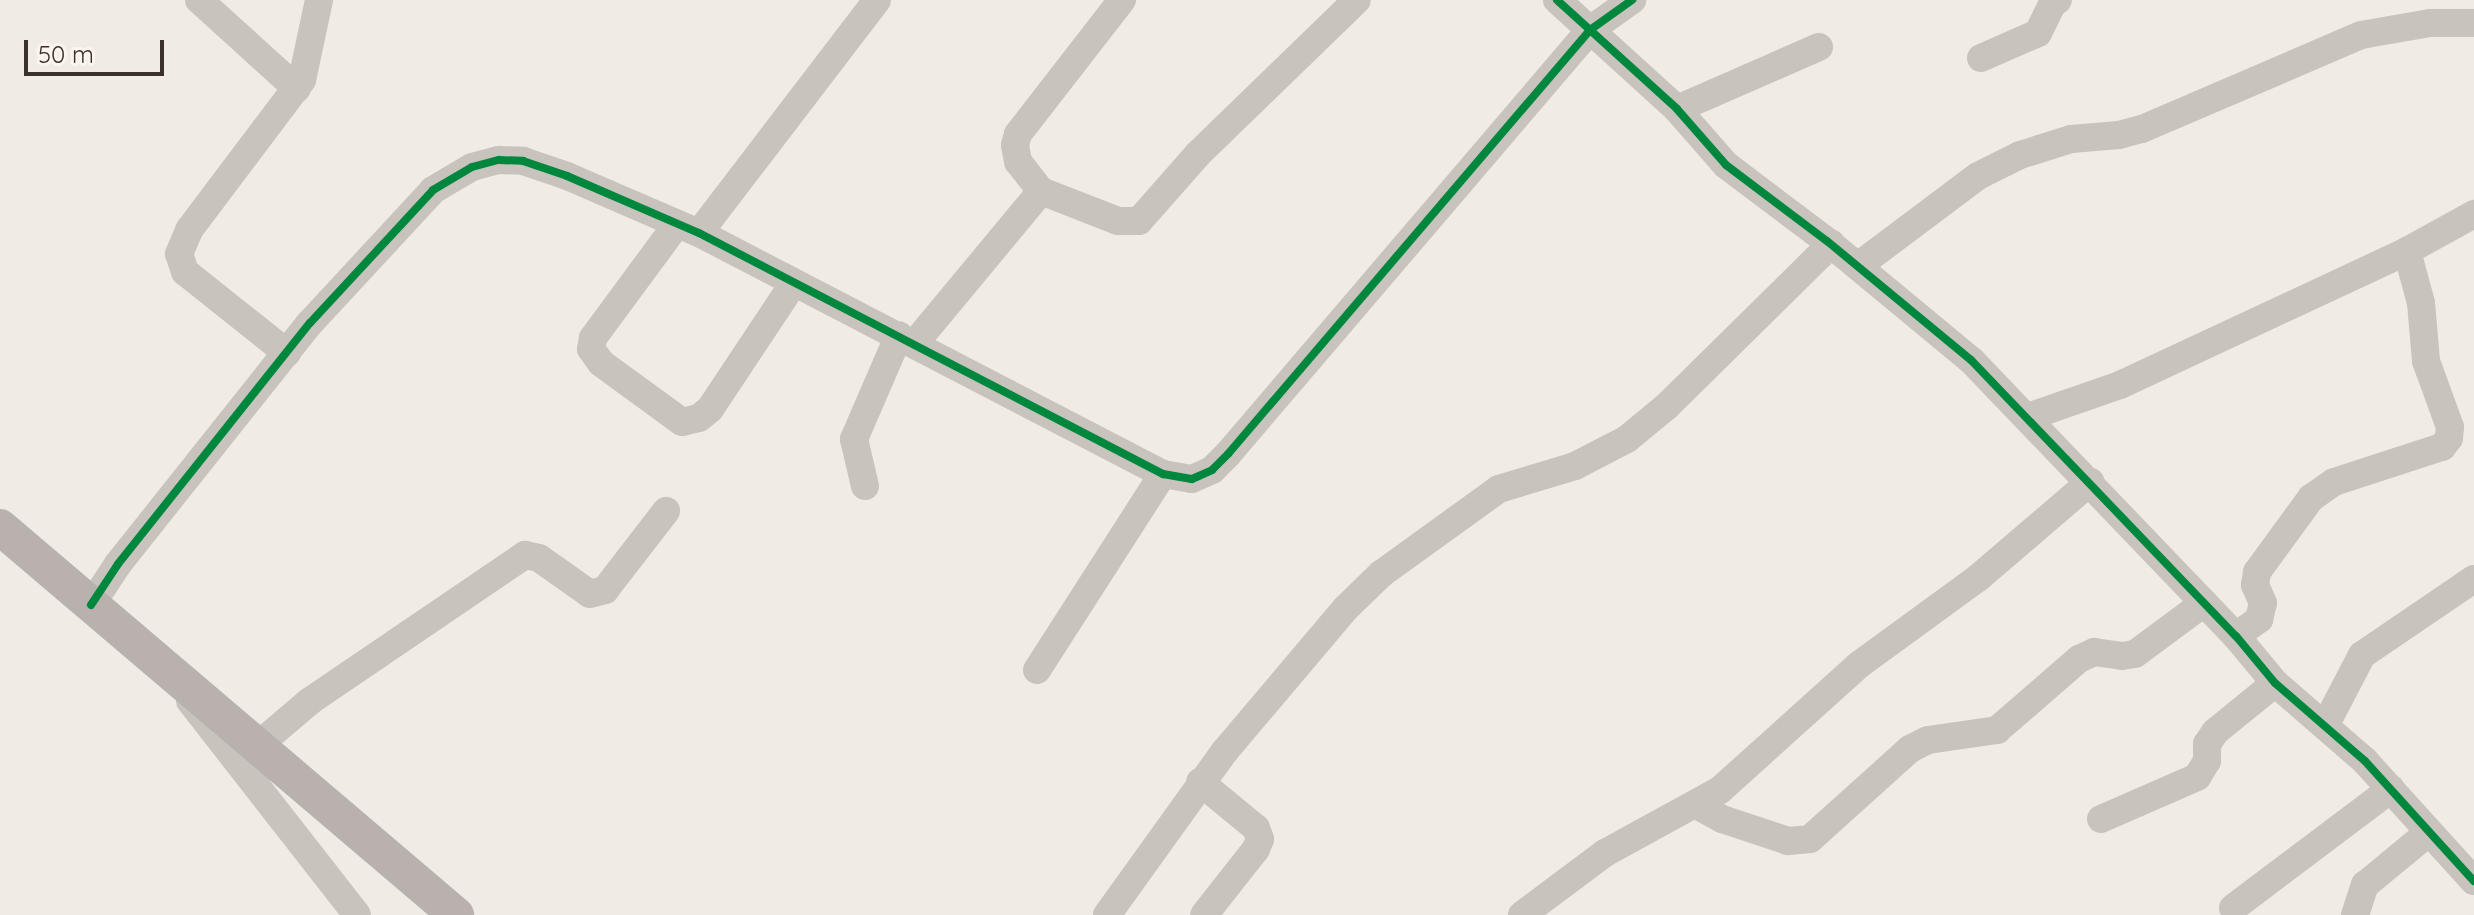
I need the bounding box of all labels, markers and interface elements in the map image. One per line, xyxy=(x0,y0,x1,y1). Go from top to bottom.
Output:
scale bar xyxy=(28,24,168,74)
text: 50 m xyxy=(38,39,94,69)

